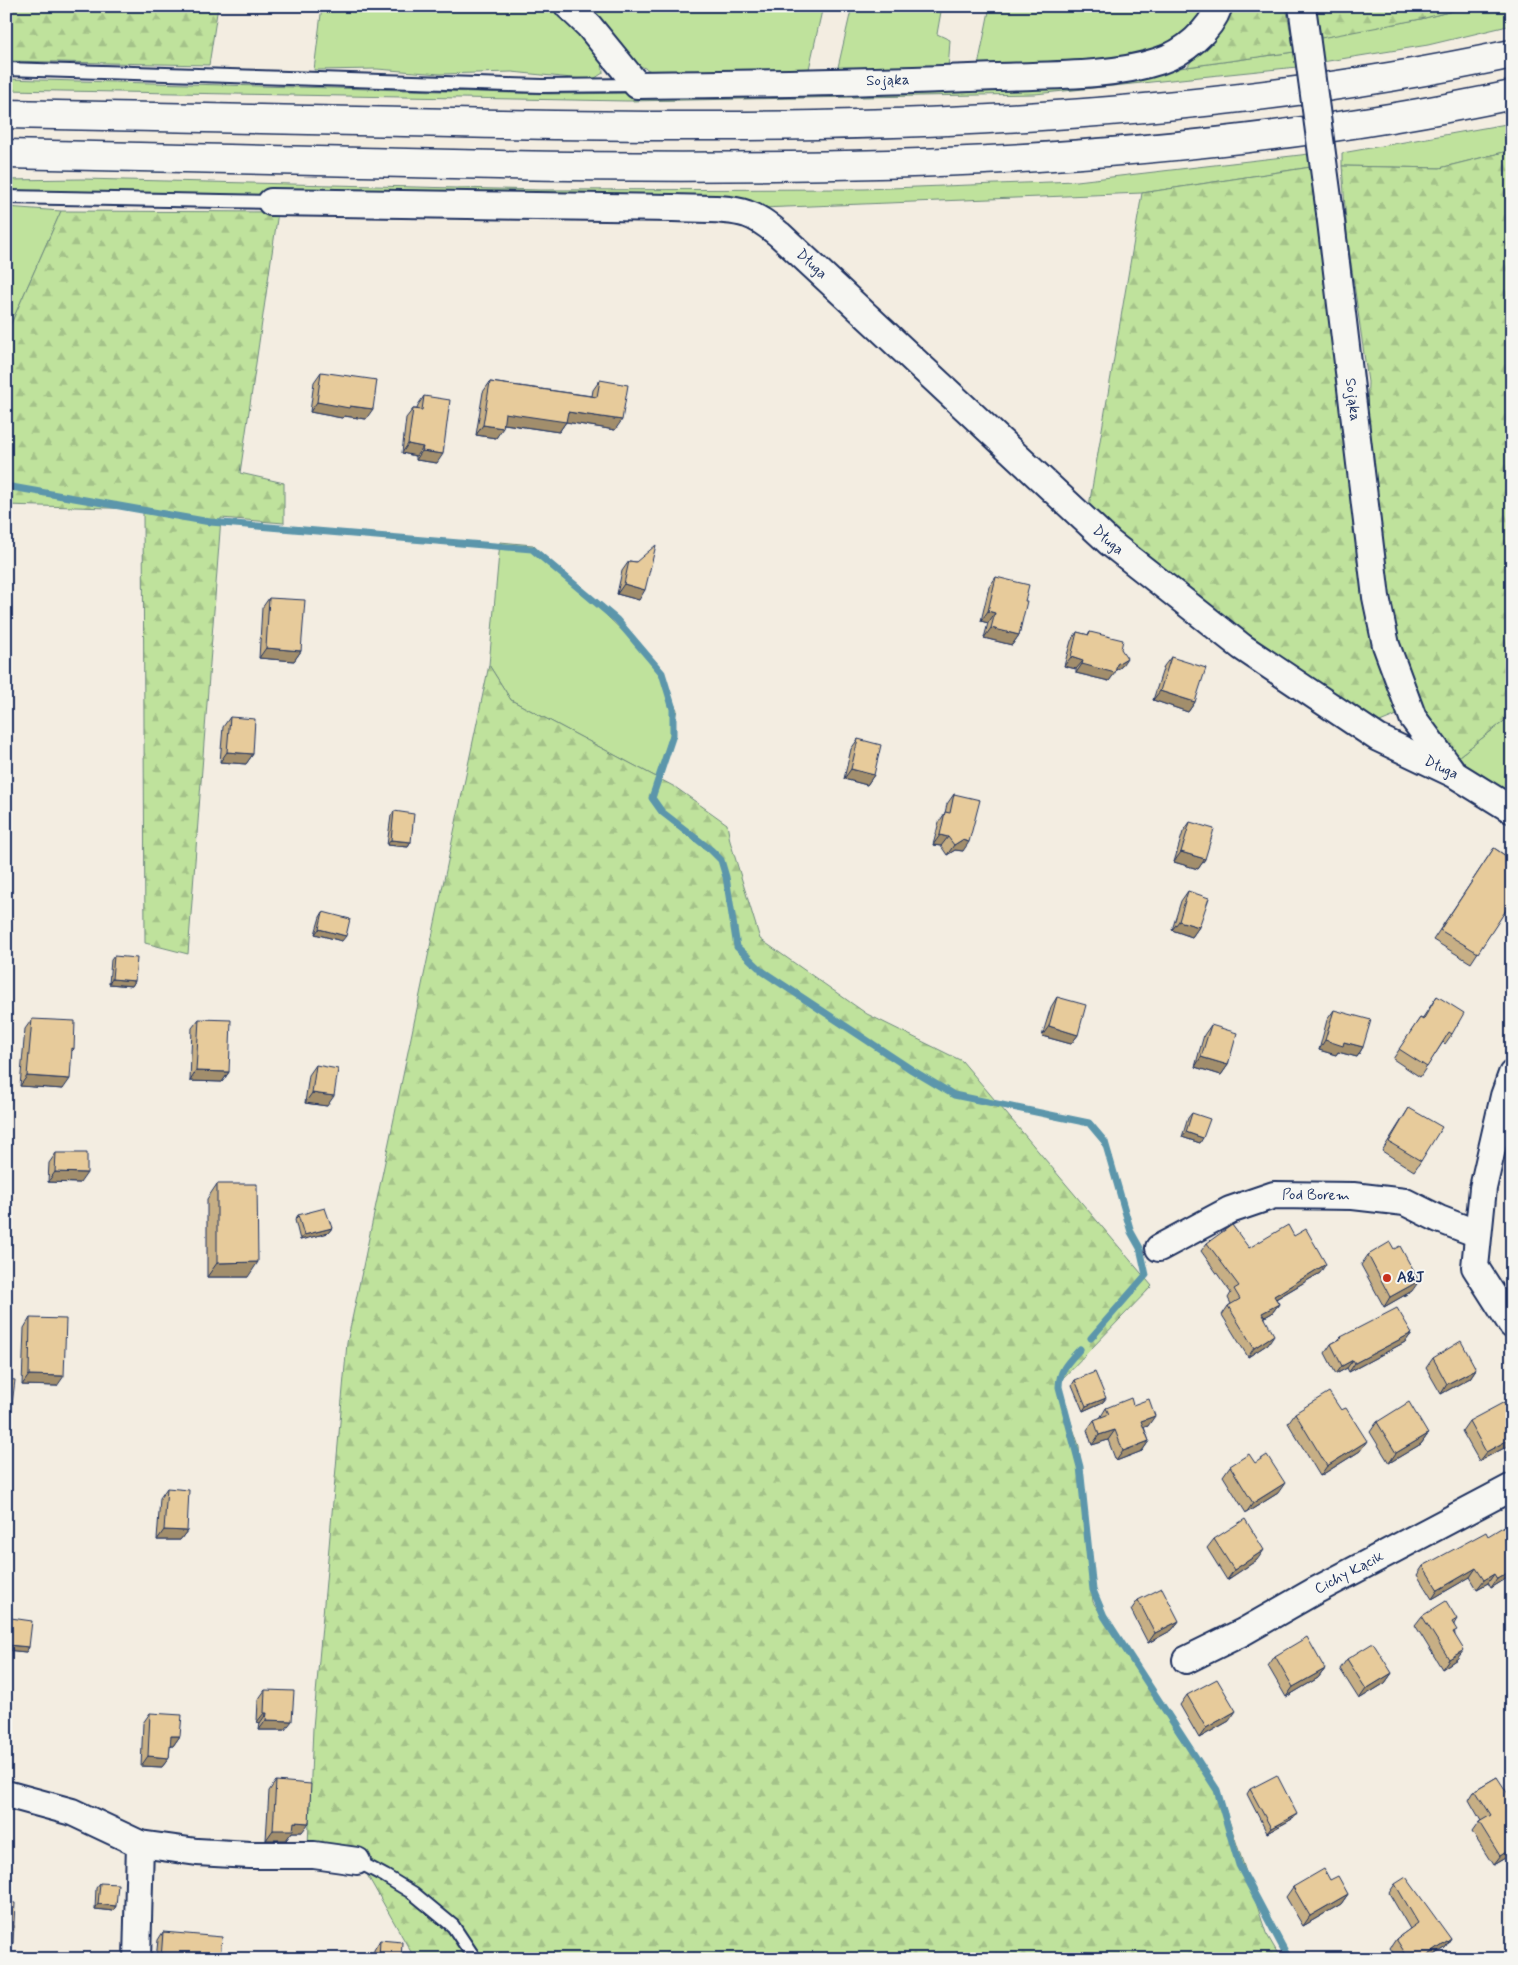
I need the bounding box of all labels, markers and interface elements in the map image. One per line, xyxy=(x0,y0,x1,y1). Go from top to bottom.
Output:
street label: Sojąka xyxy=(866,70,910,91)
street label: Długa xyxy=(791,245,832,284)
street label: Sojąka xyxy=(1340,377,1365,423)
street label: Długa xyxy=(1088,521,1128,560)
street label: Długa xyxy=(1421,751,1463,785)
street label: Pod Borem xyxy=(1282,1185,1350,1206)
place label: A&J xyxy=(1397,1268,1424,1288)
marker: A&J xyxy=(1381,1272,1393,1284)
street label: Cichy Kącik xyxy=(1311,1546,1388,1599)

